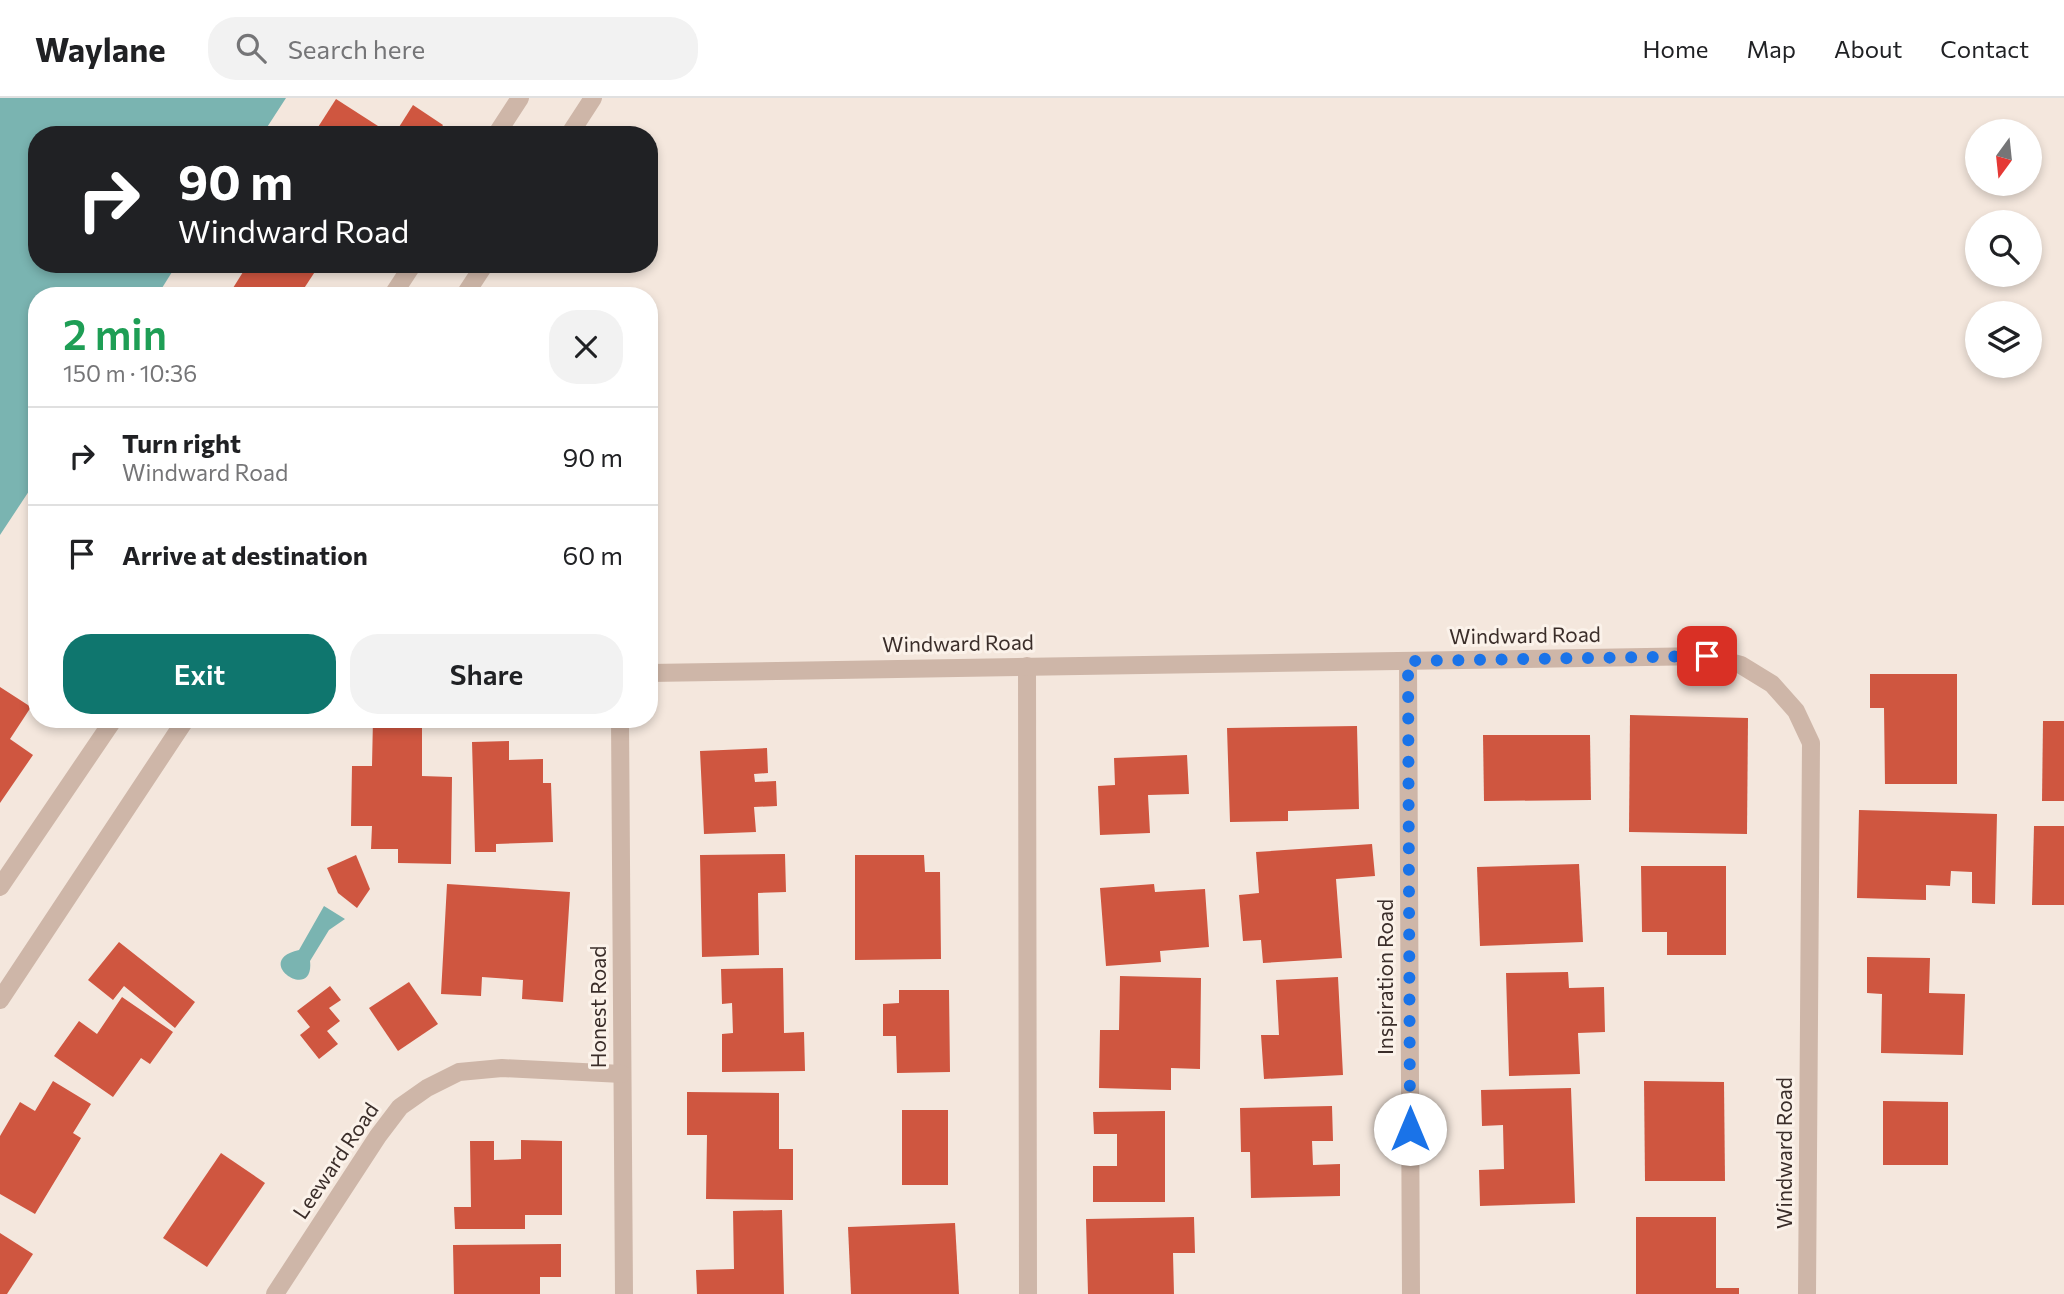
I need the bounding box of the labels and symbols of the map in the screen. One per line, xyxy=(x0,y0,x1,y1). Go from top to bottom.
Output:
north arrow xyxy=(1965,119,2042,196)
street label: Windward Road xyxy=(1449,621,1601,648)
pin xyxy=(1677,626,1737,686)
street label: Windward Road xyxy=(882,629,1034,656)
street label: Inspiration Road xyxy=(1372,899,1397,1055)
street label: Honest Road xyxy=(585,946,610,1068)
street label: Windward Road xyxy=(1771,1077,1796,1229)
position arrow xyxy=(1373,1092,1447,1166)
street label: Leeward Road xyxy=(287,1097,383,1223)

